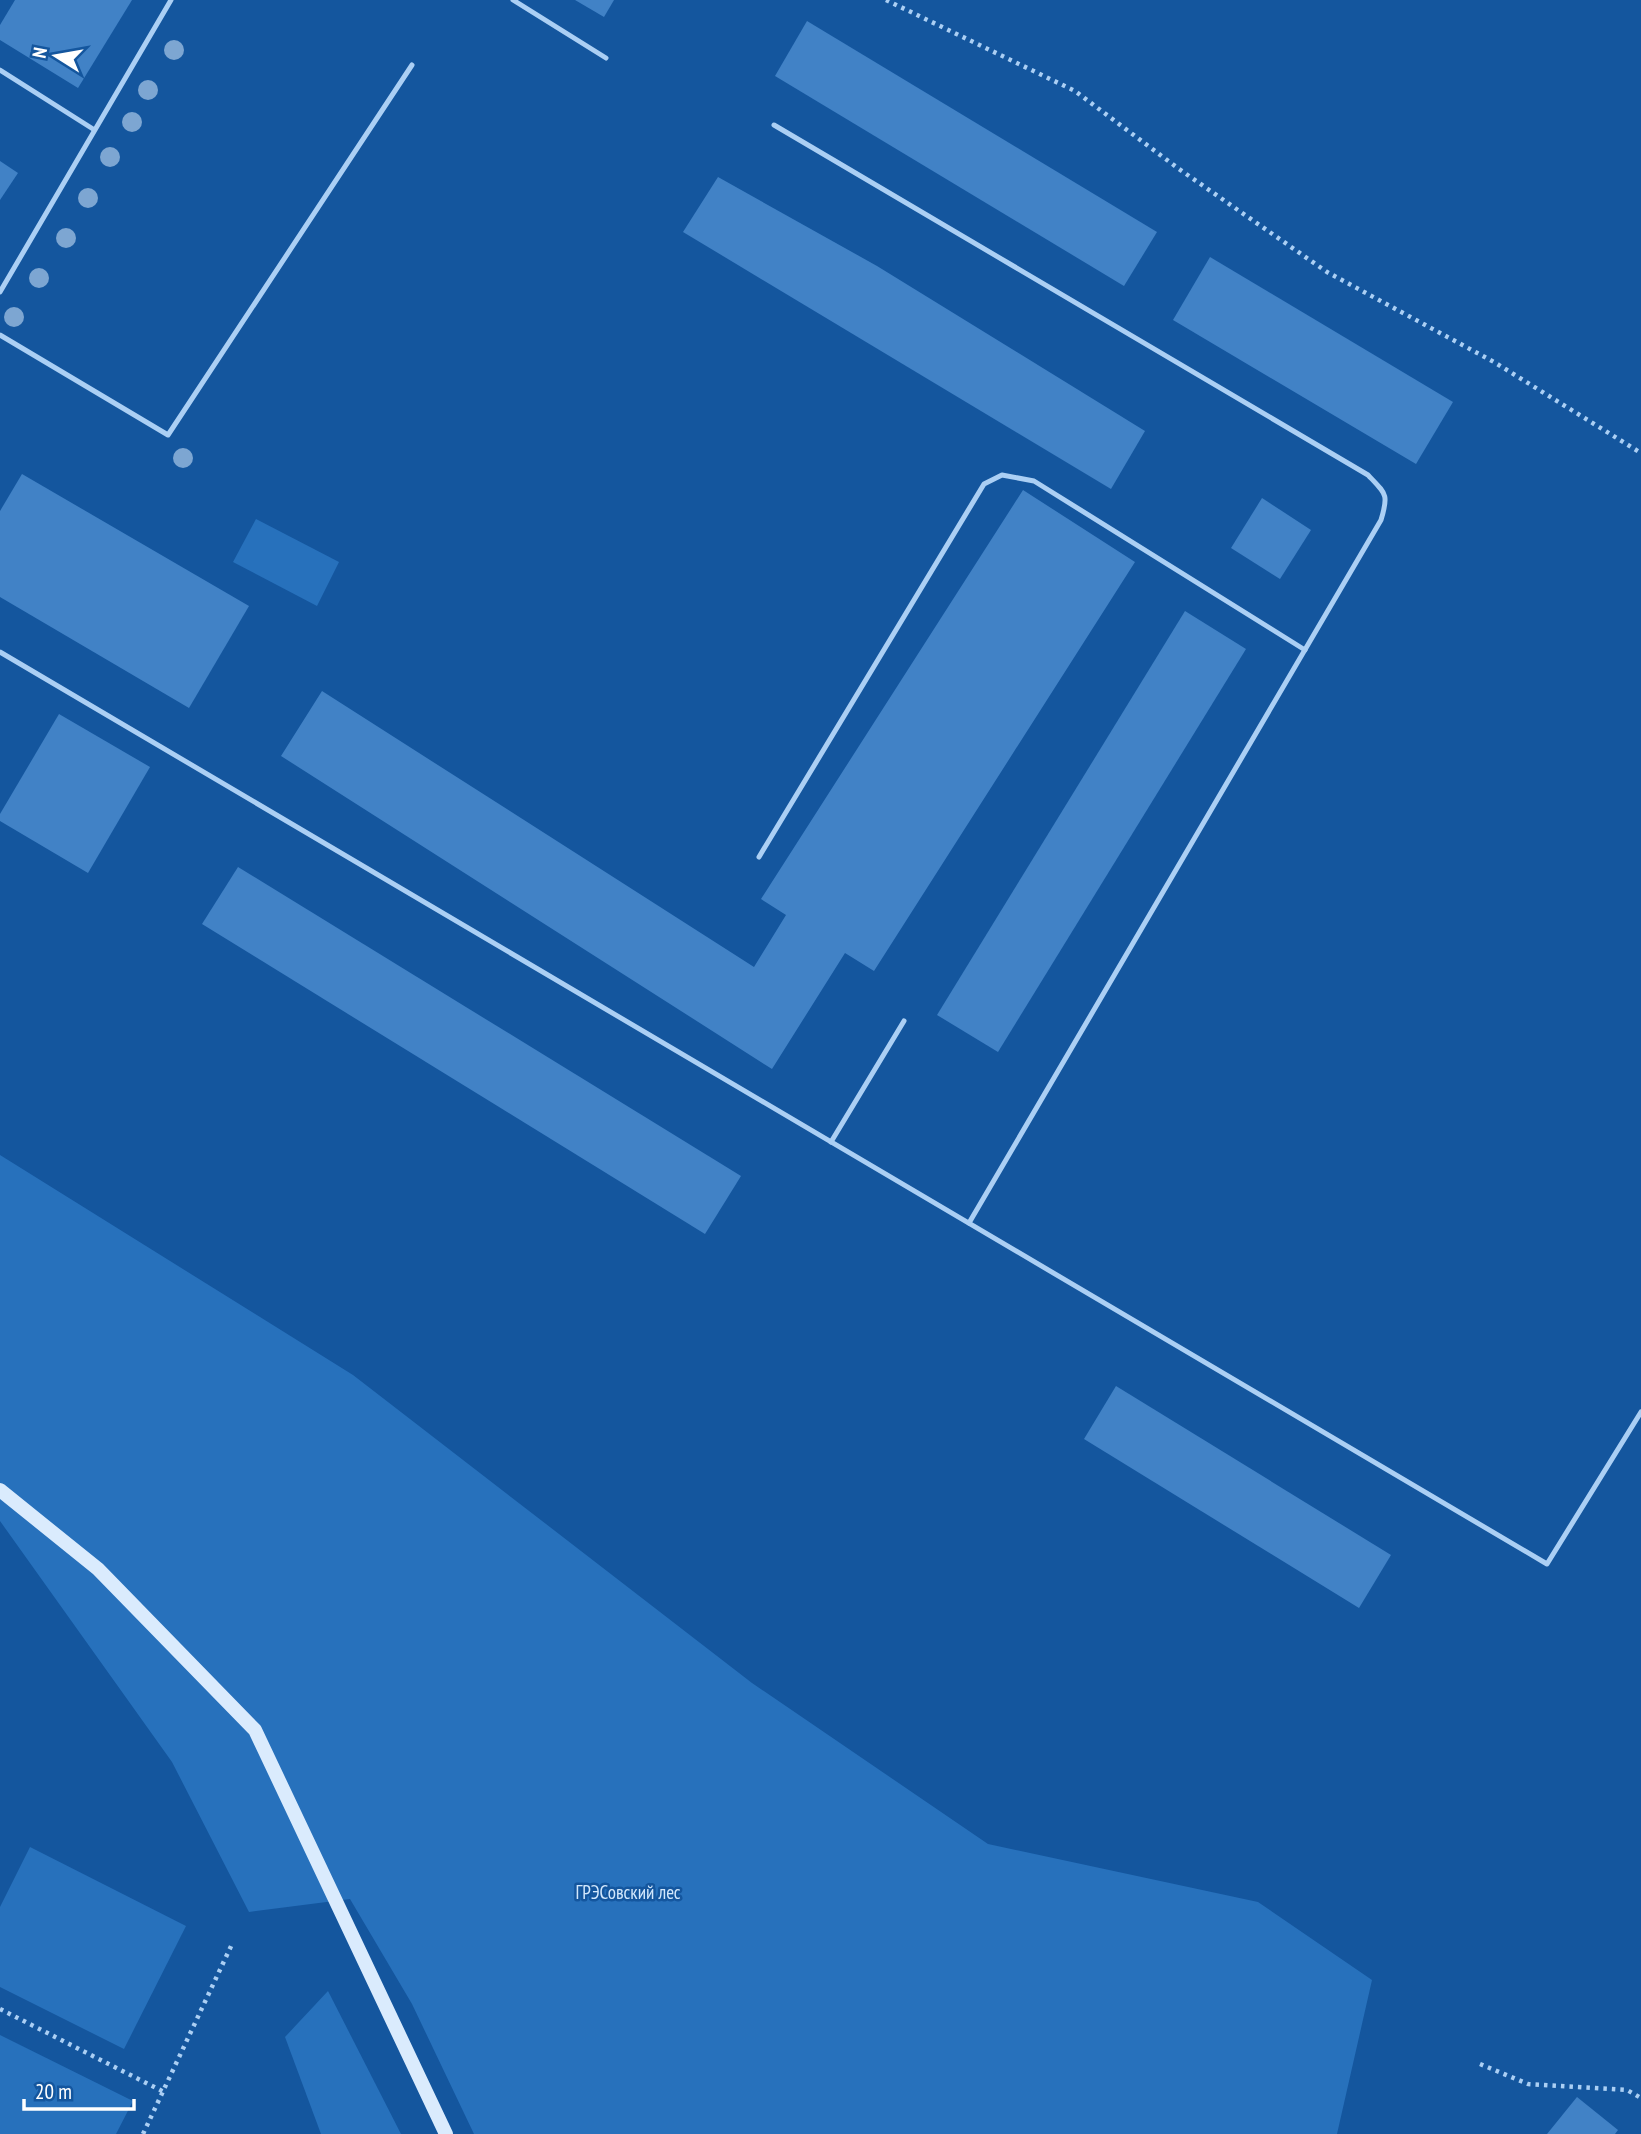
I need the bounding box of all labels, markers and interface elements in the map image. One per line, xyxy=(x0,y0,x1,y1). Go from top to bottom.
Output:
north arrow xyxy=(21,21,91,91)
text: N xyxy=(27,45,52,60)
park label: ГРЭСовский лес xyxy=(575,1880,681,1904)
scale bar xyxy=(24,2068,135,2112)
text: 20 m xyxy=(35,2078,72,2105)

